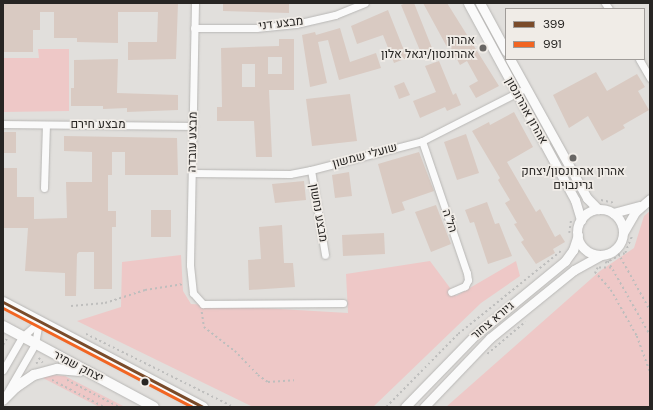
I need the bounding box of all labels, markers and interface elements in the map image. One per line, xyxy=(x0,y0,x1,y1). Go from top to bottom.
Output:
legend xyxy=(505,8,645,60)
street label: מבצע דני xyxy=(258,14,304,34)
text: 399 xyxy=(543,16,565,32)
place label: אהרון אהרונסון/יגאל אלון xyxy=(381,34,475,62)
text: 991 xyxy=(543,36,562,52)
marker: אהרון אהרונסון/יגאל אלון xyxy=(478,43,488,53)
street label: אהרון אהרונסון xyxy=(502,75,550,147)
street label: מבצע עובדה xyxy=(185,112,201,172)
street label: מבצע חירם xyxy=(70,118,126,132)
street label: שועלי שמשון xyxy=(331,140,399,172)
marker: אהרון אהרונסון/יצחק גרינבוים xyxy=(568,153,578,163)
place label: אהרון אהרונסון/יצחק גרינבוים xyxy=(521,165,625,193)
street label: מבצע נחשון xyxy=(306,183,330,243)
street label: הל"ה xyxy=(438,207,460,235)
street label: גיורא צחור xyxy=(469,299,517,343)
street label: יצחק שמיר xyxy=(50,348,106,386)
unlabelled marker xyxy=(140,377,150,387)

